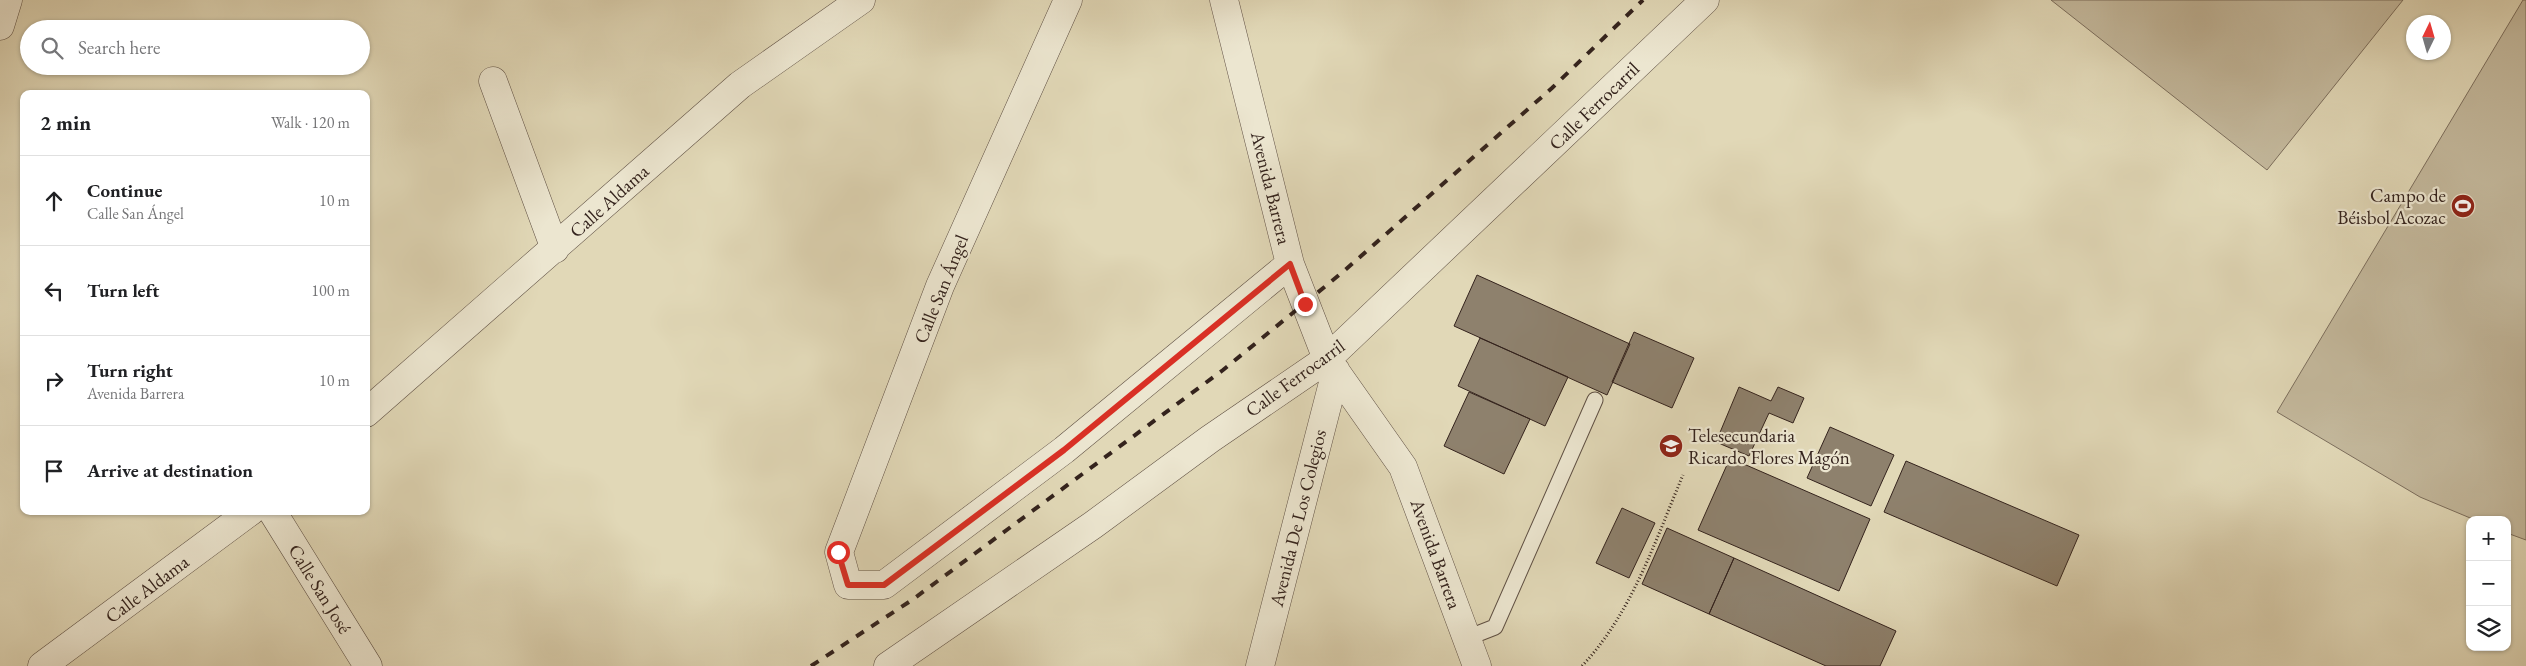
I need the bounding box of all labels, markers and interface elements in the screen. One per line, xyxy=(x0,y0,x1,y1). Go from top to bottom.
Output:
north arrow xyxy=(2406,15,2451,60)
search box xyxy=(20,20,370,75)
icon: search xyxy=(38,34,66,62)
text: Search here xyxy=(78,35,160,60)
street label: Calle Ferrocarril xyxy=(1543,56,1645,156)
text: 2 min xyxy=(40,109,91,136)
text: Walk · 120 m xyxy=(271,112,350,133)
street label: Avenida Barrera xyxy=(1245,128,1297,247)
street label: Calle Aldama xyxy=(564,158,654,243)
text: Continue xyxy=(87,178,162,203)
place label: Campo de Béisbol Acozac xyxy=(2337,183,2446,230)
icon: ahead xyxy=(40,187,68,215)
text: 10 m xyxy=(319,190,350,211)
sports icon: Campo de Béisbol Acozac xyxy=(2450,193,2476,219)
text: Calle San Ángel xyxy=(87,203,184,224)
street label: Calle San Ángel xyxy=(908,231,974,347)
icon: left xyxy=(40,277,68,305)
text: Turn left xyxy=(87,278,159,303)
text: 100 m xyxy=(311,280,350,301)
route end xyxy=(1294,293,1317,316)
street label: Calle Ferrocarril xyxy=(1240,333,1350,423)
text: Turn right xyxy=(87,358,173,383)
icon: right xyxy=(40,367,68,395)
text: 10 m xyxy=(319,370,350,391)
text: Avenida Barrera xyxy=(87,383,184,404)
place label: Telesecundaria Ricardo Flores Magón xyxy=(1688,423,1850,470)
street label: Avenida De Los Colegios xyxy=(1264,427,1332,610)
school or university icon: Telesecundaria Ricardo Flores Magón xyxy=(1658,433,1684,459)
icon: arrive xyxy=(40,457,68,485)
text: Arrive at destination xyxy=(87,458,253,483)
street label: Avenida Barrera xyxy=(1404,495,1468,613)
map controls xyxy=(2466,516,2511,651)
button: + xyxy=(2466,516,2511,561)
street label: Calle San José xyxy=(283,540,357,638)
route start xyxy=(827,541,850,564)
street label: Calle Aldama xyxy=(100,549,194,629)
button: − xyxy=(2466,561,2511,606)
button: layers xyxy=(2466,606,2511,651)

